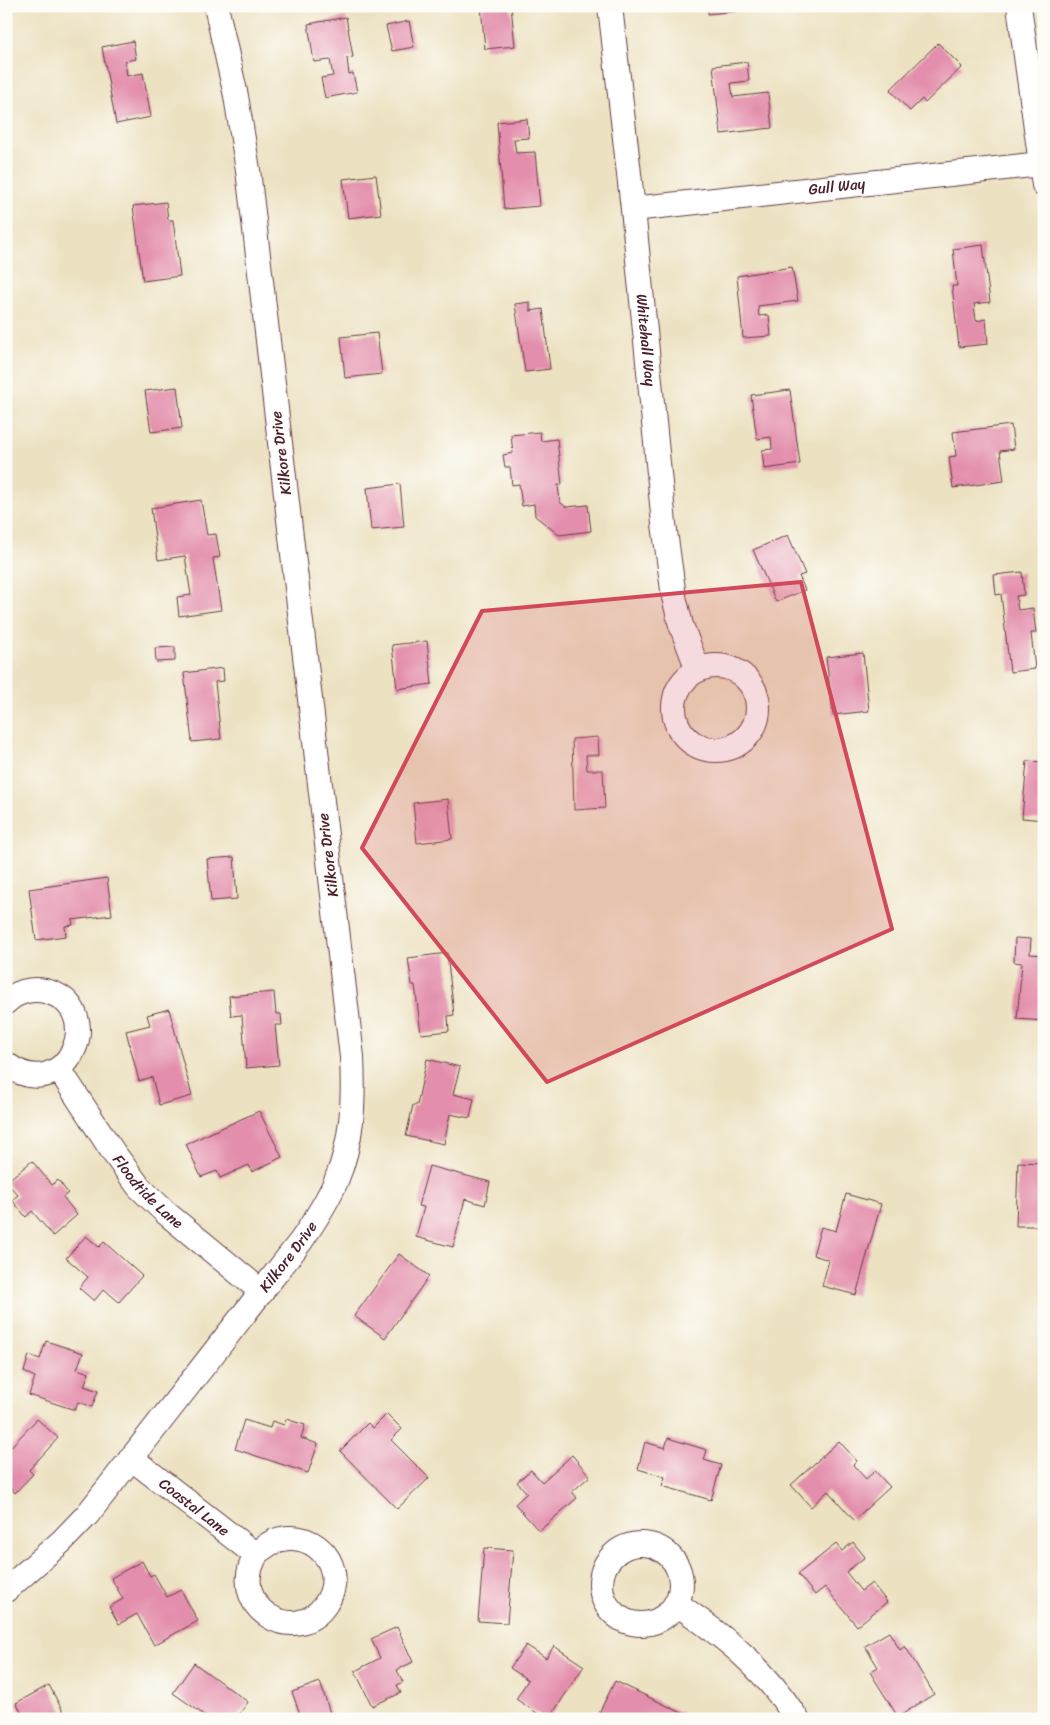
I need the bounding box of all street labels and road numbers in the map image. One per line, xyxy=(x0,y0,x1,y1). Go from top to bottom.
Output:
street label: Gull Way xyxy=(807,170,867,203)
street label: Whitehall Way xyxy=(628,293,663,388)
street label: Kilkore Drive xyxy=(263,409,299,496)
street label: Kilkore Drive xyxy=(310,811,346,898)
street label: Floodtide Lane xyxy=(106,1149,189,1235)
street label: Kilkore Drive xyxy=(252,1215,324,1298)
street label: Coastal Lane xyxy=(153,1471,236,1543)

